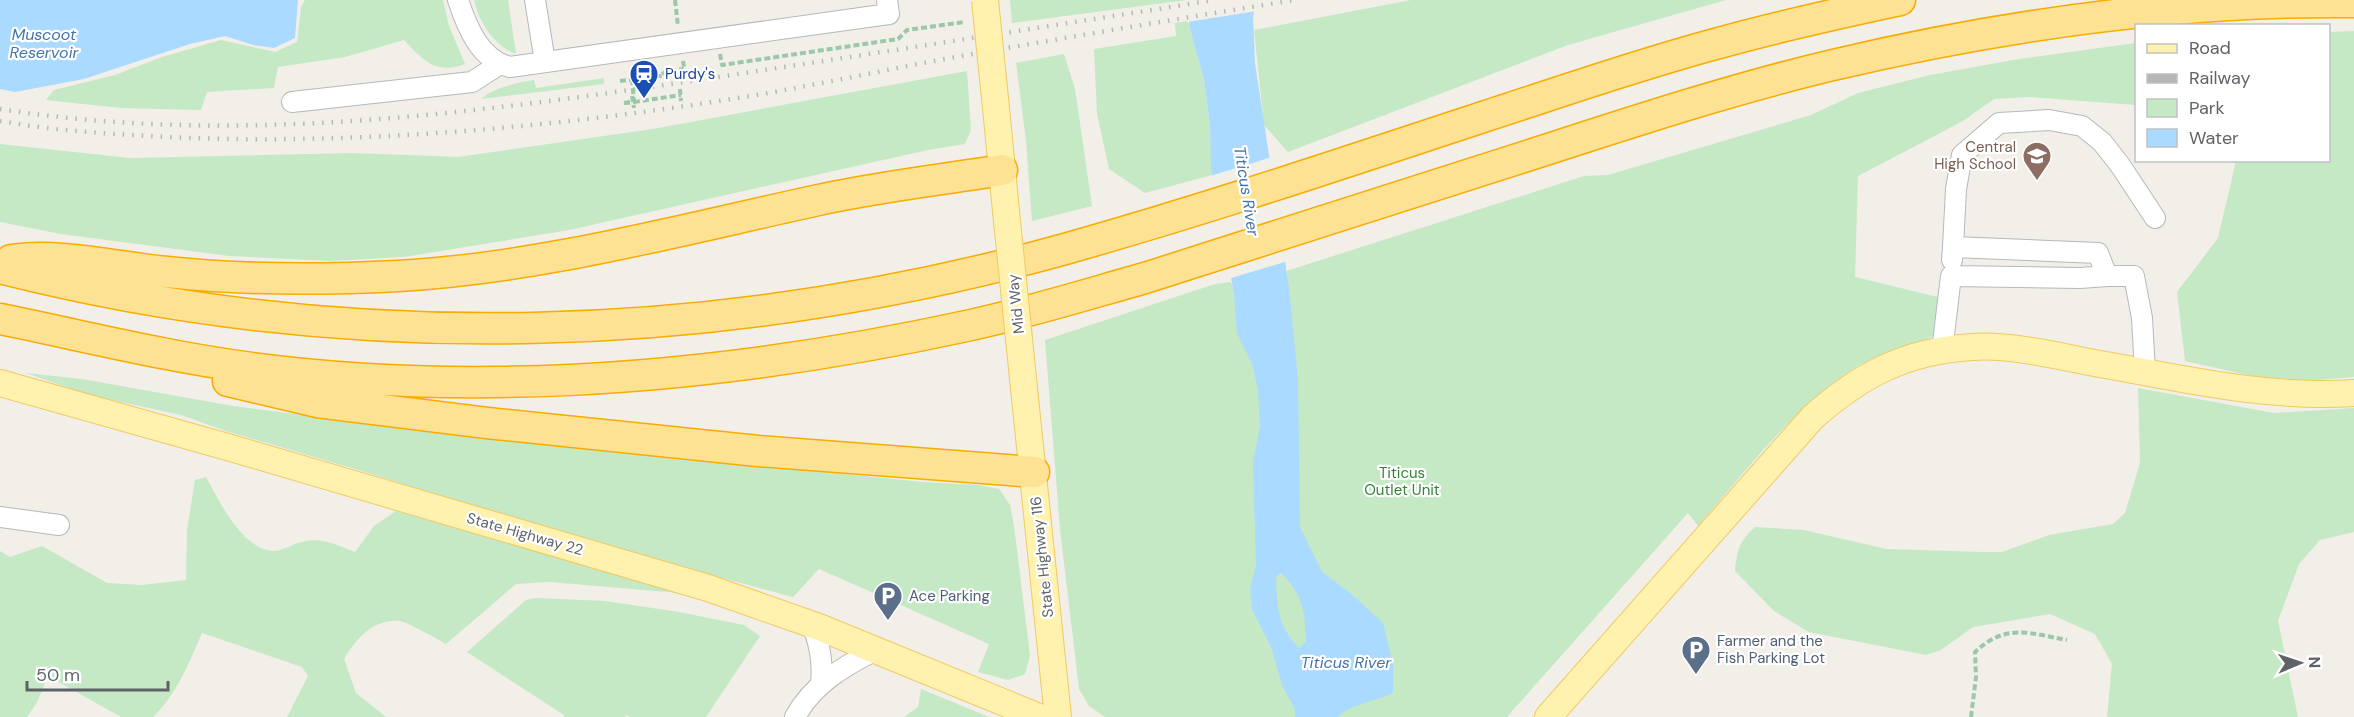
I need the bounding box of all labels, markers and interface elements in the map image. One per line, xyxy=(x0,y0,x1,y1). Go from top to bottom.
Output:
water label: Muscoot Reservoir xyxy=(10,24,80,63)
legend xyxy=(2135,24,2330,162)
text: Road xyxy=(2189,36,2231,60)
station icon: Purdy's xyxy=(628,58,660,100)
place label: Purdy's xyxy=(665,64,715,84)
text: Railway xyxy=(2189,66,2251,90)
text: Park xyxy=(2189,96,2225,120)
text: Water xyxy=(2189,126,2239,150)
place label: Central High School xyxy=(1934,137,2016,174)
school or university icon: Central High School xyxy=(2021,140,2053,182)
water label: Titicus River xyxy=(1229,145,1264,238)
street label: Mid Way xyxy=(1003,273,1029,335)
park label: Titicus Outlet Unit xyxy=(1364,463,1440,500)
street label: State Highway 116 xyxy=(1026,495,1058,619)
street label: State Highway 22 xyxy=(464,508,586,560)
parking icon: Ace Parking xyxy=(872,580,904,622)
place label: Ace Parking xyxy=(909,586,990,606)
place label: Farmer and the Fish Parking Lot xyxy=(1717,631,1825,668)
north arrow xyxy=(2270,633,2330,693)
parking icon: Farmer and the Fish Parking Lot xyxy=(1680,634,1712,676)
water label: Titicus River xyxy=(1301,652,1392,673)
scale bar xyxy=(27,654,168,692)
text: N xyxy=(2304,656,2325,669)
text: 50 m xyxy=(36,663,80,687)

